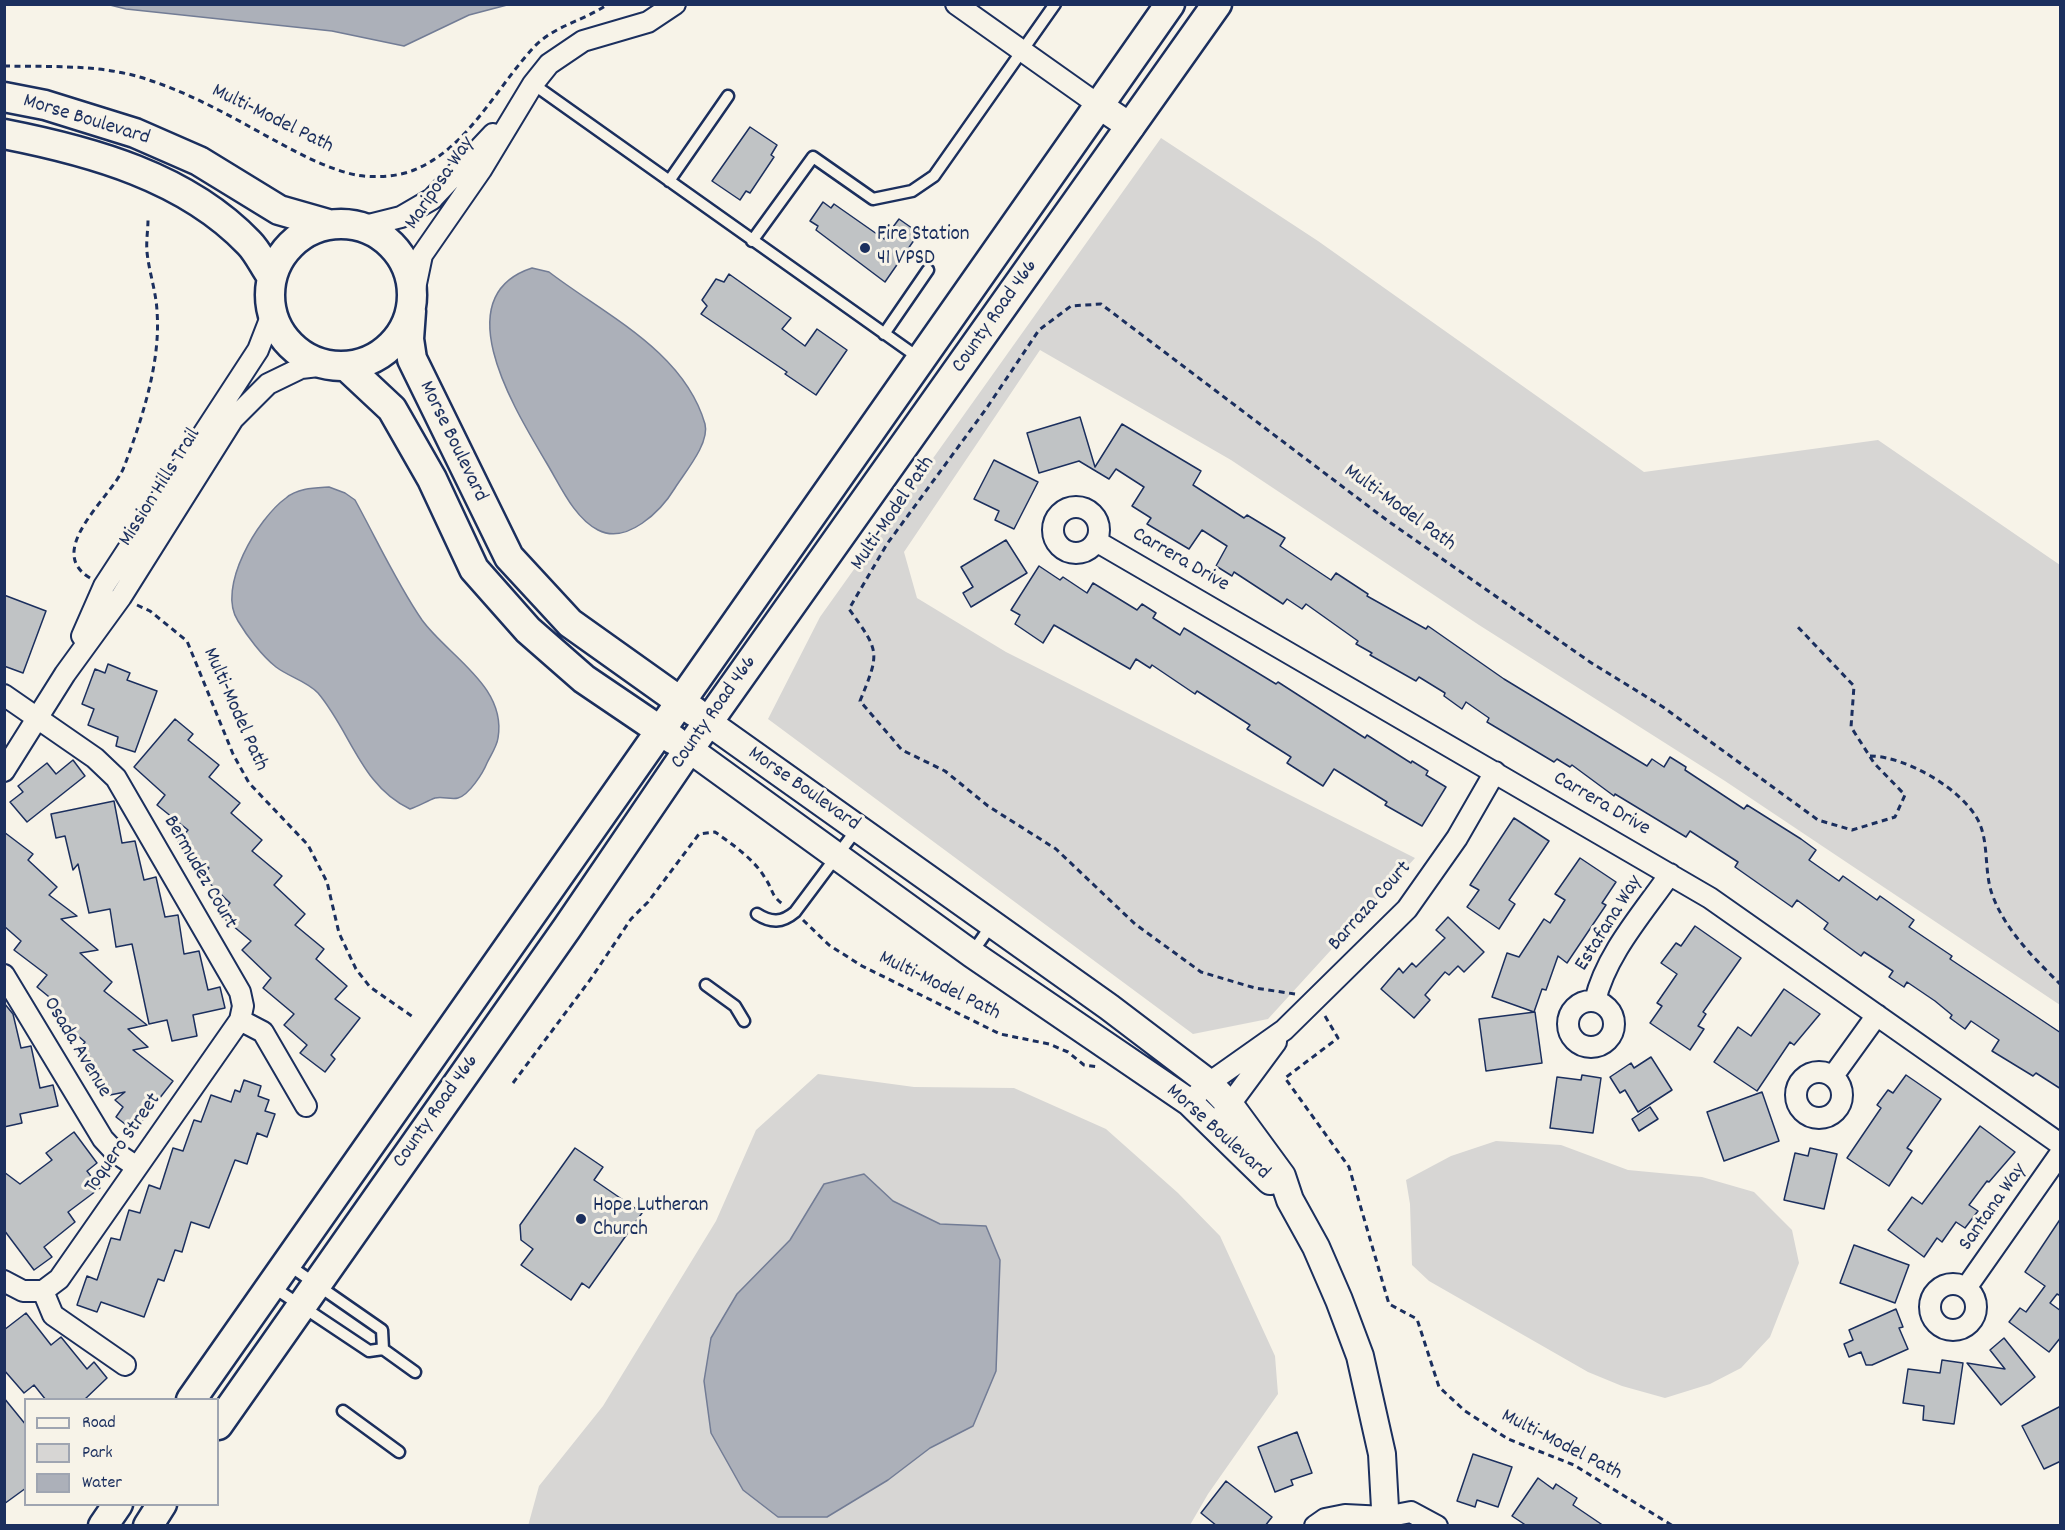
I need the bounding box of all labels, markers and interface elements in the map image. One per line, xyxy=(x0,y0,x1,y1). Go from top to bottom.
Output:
street label: Multi-Model Path xyxy=(207,80,337,160)
street label: Morse Boulevard xyxy=(20,90,152,152)
street label: Mariposa Way xyxy=(401,133,481,235)
place label: Fire Station 41 VPSD xyxy=(877,223,970,273)
marker: Fire Station 41 VPSD xyxy=(858,241,872,255)
street label: County Road 466 xyxy=(948,255,1044,379)
street label: Morse Boulevard xyxy=(412,378,492,506)
street label: Mission Hills Trail xyxy=(115,424,207,552)
street label: Multi-Model Path xyxy=(847,452,941,576)
street label: Multi-Model Path xyxy=(1338,460,1460,558)
street label: Carrera Drive xyxy=(1127,523,1233,599)
street label: Multi-Model Path xyxy=(196,644,272,776)
street label: County Road 466 xyxy=(667,651,763,775)
street label: Morse Boulevard xyxy=(742,742,864,838)
street label: Carrera Drive xyxy=(1548,767,1654,843)
street label: Bermudez Court xyxy=(156,812,242,934)
street label: Barraza Court xyxy=(1324,857,1418,957)
street label: Estafana Way xyxy=(1571,872,1649,976)
street label: Multi-Model Path xyxy=(874,947,1004,1027)
street label: Osada Avenue xyxy=(36,993,116,1103)
street label: County Road 466 xyxy=(389,1050,485,1174)
street label: Morse Boulevard xyxy=(1160,1080,1274,1186)
street label: Toquero Street xyxy=(80,1089,168,1199)
street label: Santana Way xyxy=(1955,1159,2033,1257)
place label: Hope Lutheran Church xyxy=(593,1194,708,1244)
marker: Hope Lutheran Church xyxy=(574,1212,588,1226)
legend xyxy=(24,1398,219,1506)
street label: Multi-Model Path xyxy=(1496,1405,1626,1487)
text: Road xyxy=(82,1411,116,1436)
text: Park xyxy=(82,1441,113,1466)
text: Water xyxy=(82,1471,122,1496)

